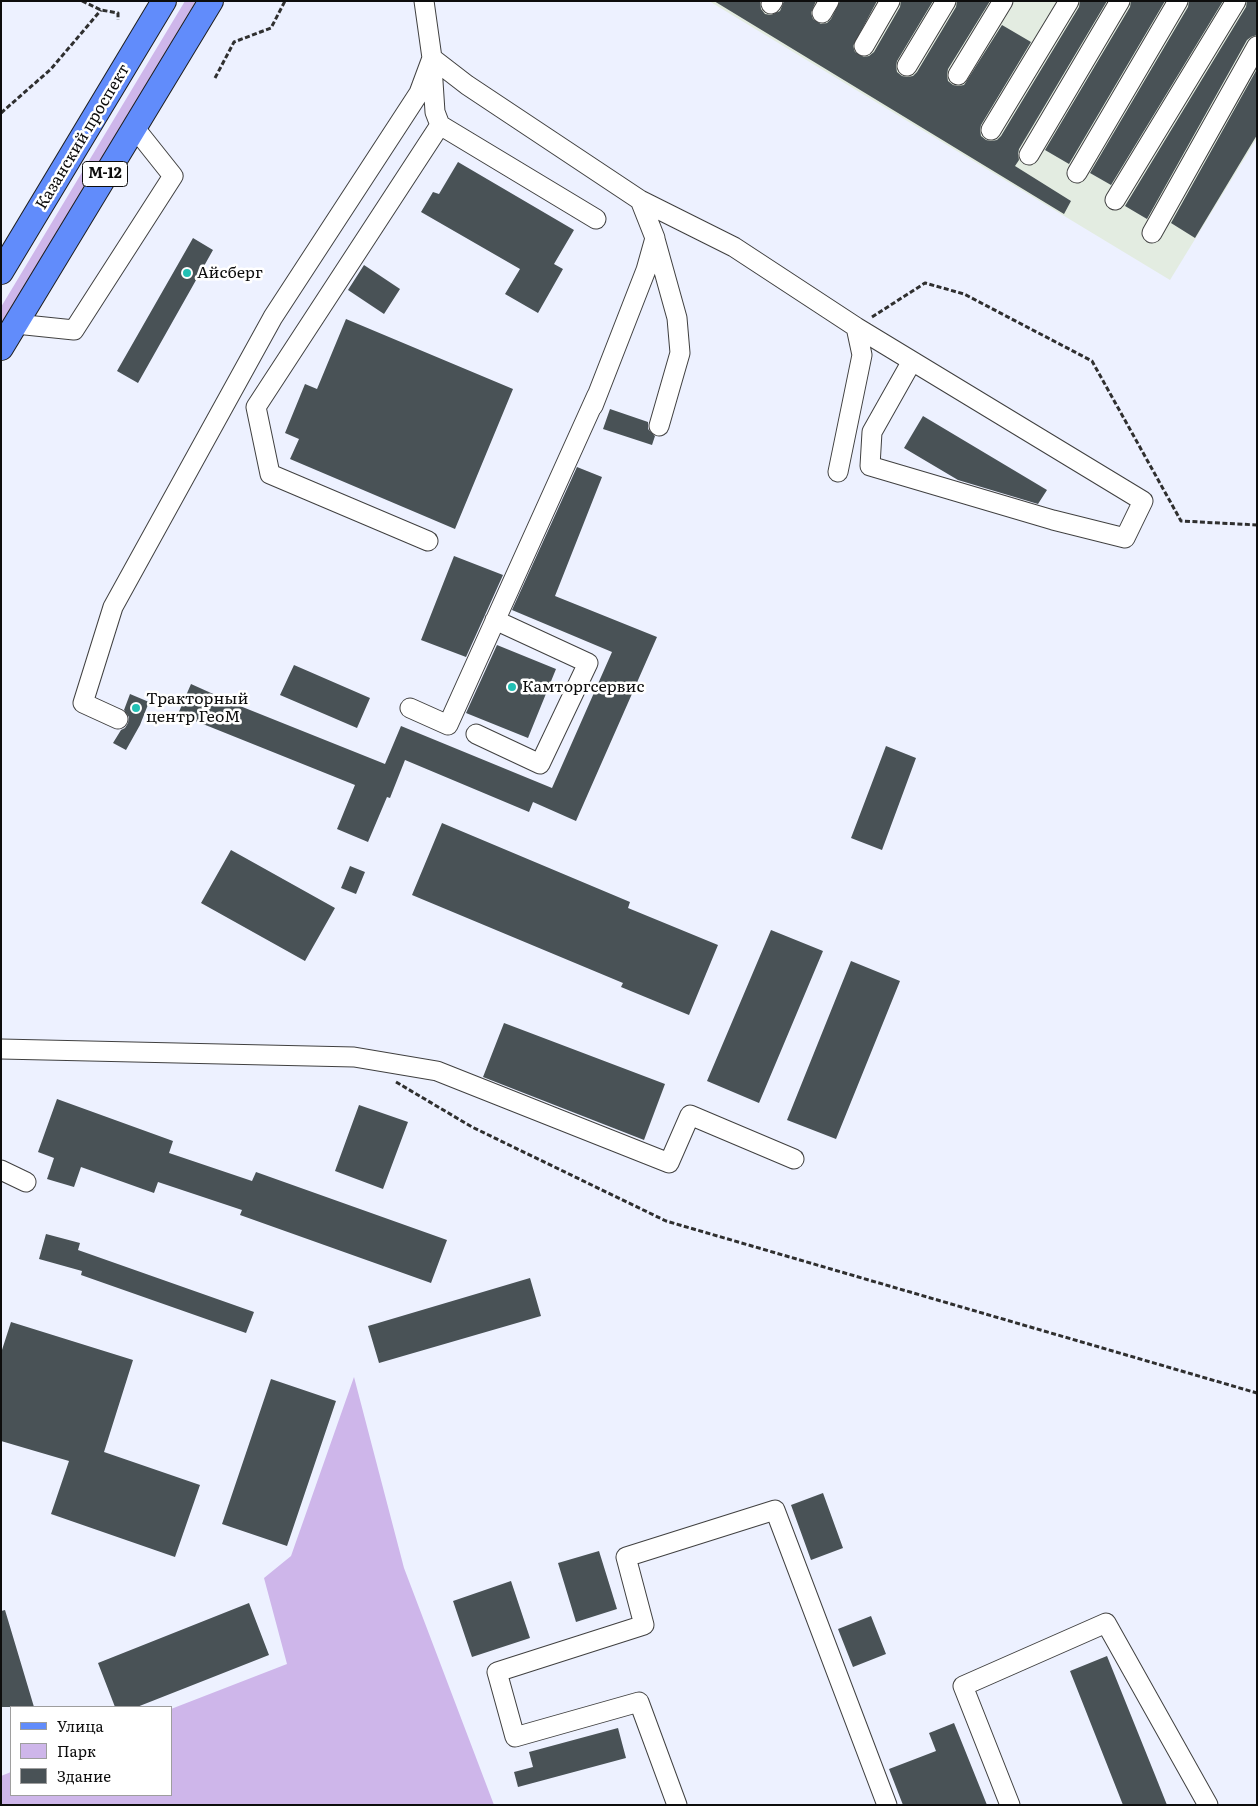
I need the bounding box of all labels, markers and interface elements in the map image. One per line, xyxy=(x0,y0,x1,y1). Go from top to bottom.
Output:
street label: Казанский проспект xyxy=(32,61,134,213)
road number: М-12 xyxy=(82,162,128,186)
place label: Айсберг xyxy=(197,263,263,283)
marker: Айсберг xyxy=(181,267,193,279)
place label: Камторгсервис xyxy=(522,677,644,697)
marker: Камторгсервис xyxy=(506,681,518,693)
place label: Тракторный центр ГеоМ xyxy=(146,689,248,727)
marker: Тракторный центр ГеоМ xyxy=(130,702,142,714)
legend xyxy=(10,1706,172,1796)
text: Улица xyxy=(57,1714,104,1737)
text: Парк xyxy=(57,1739,96,1762)
text: Здание xyxy=(57,1764,111,1787)

